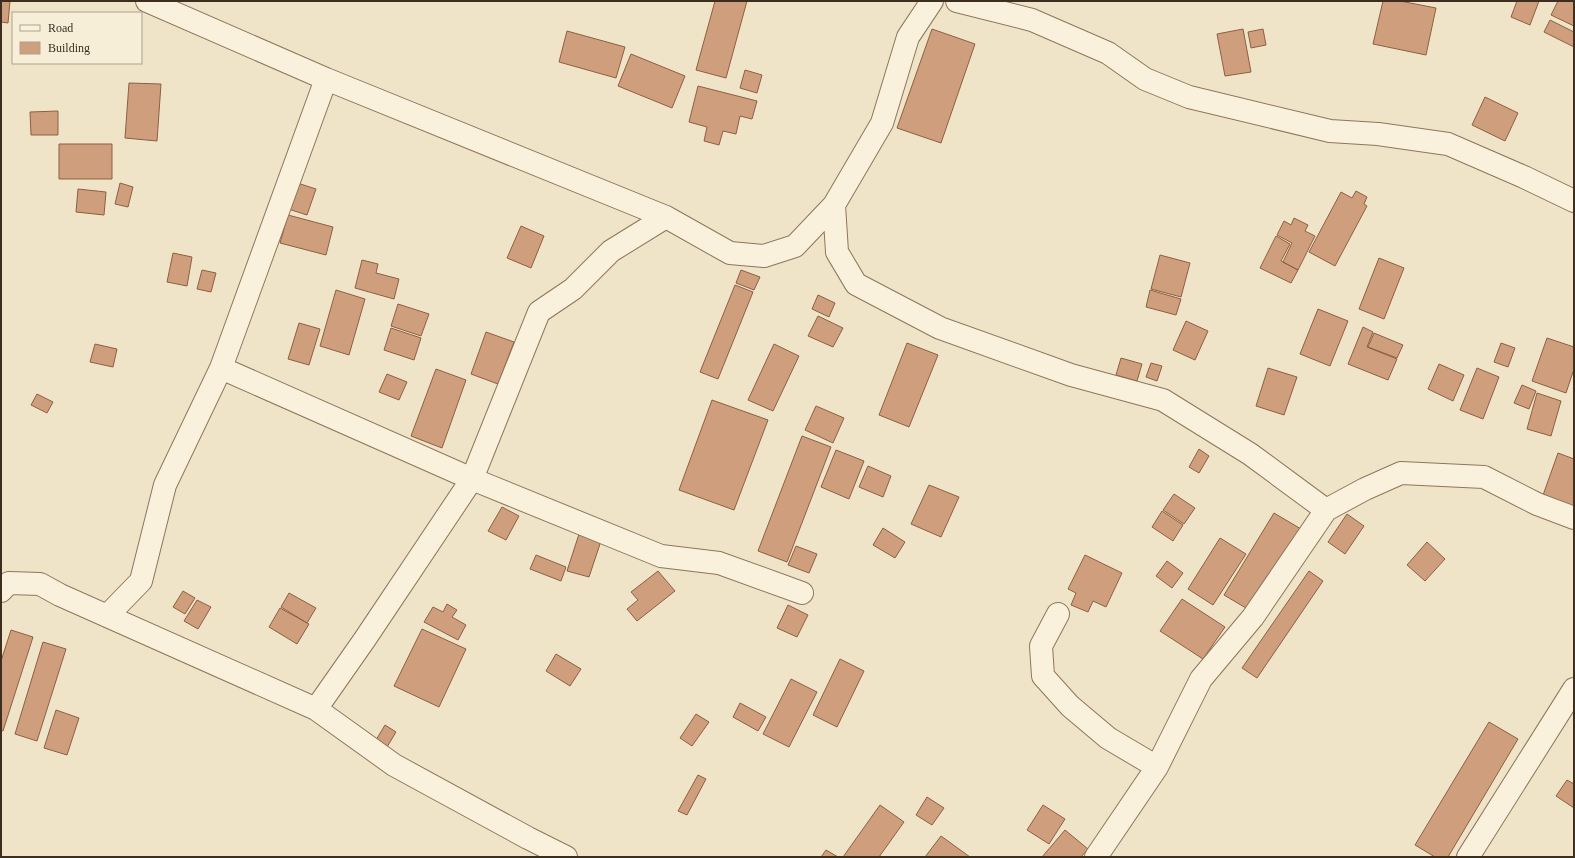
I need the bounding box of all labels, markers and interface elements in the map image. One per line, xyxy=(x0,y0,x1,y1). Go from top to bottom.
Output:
legend xyxy=(12,12,142,64)
text: Road xyxy=(48,21,73,35)
text: Building xyxy=(48,41,90,55)

